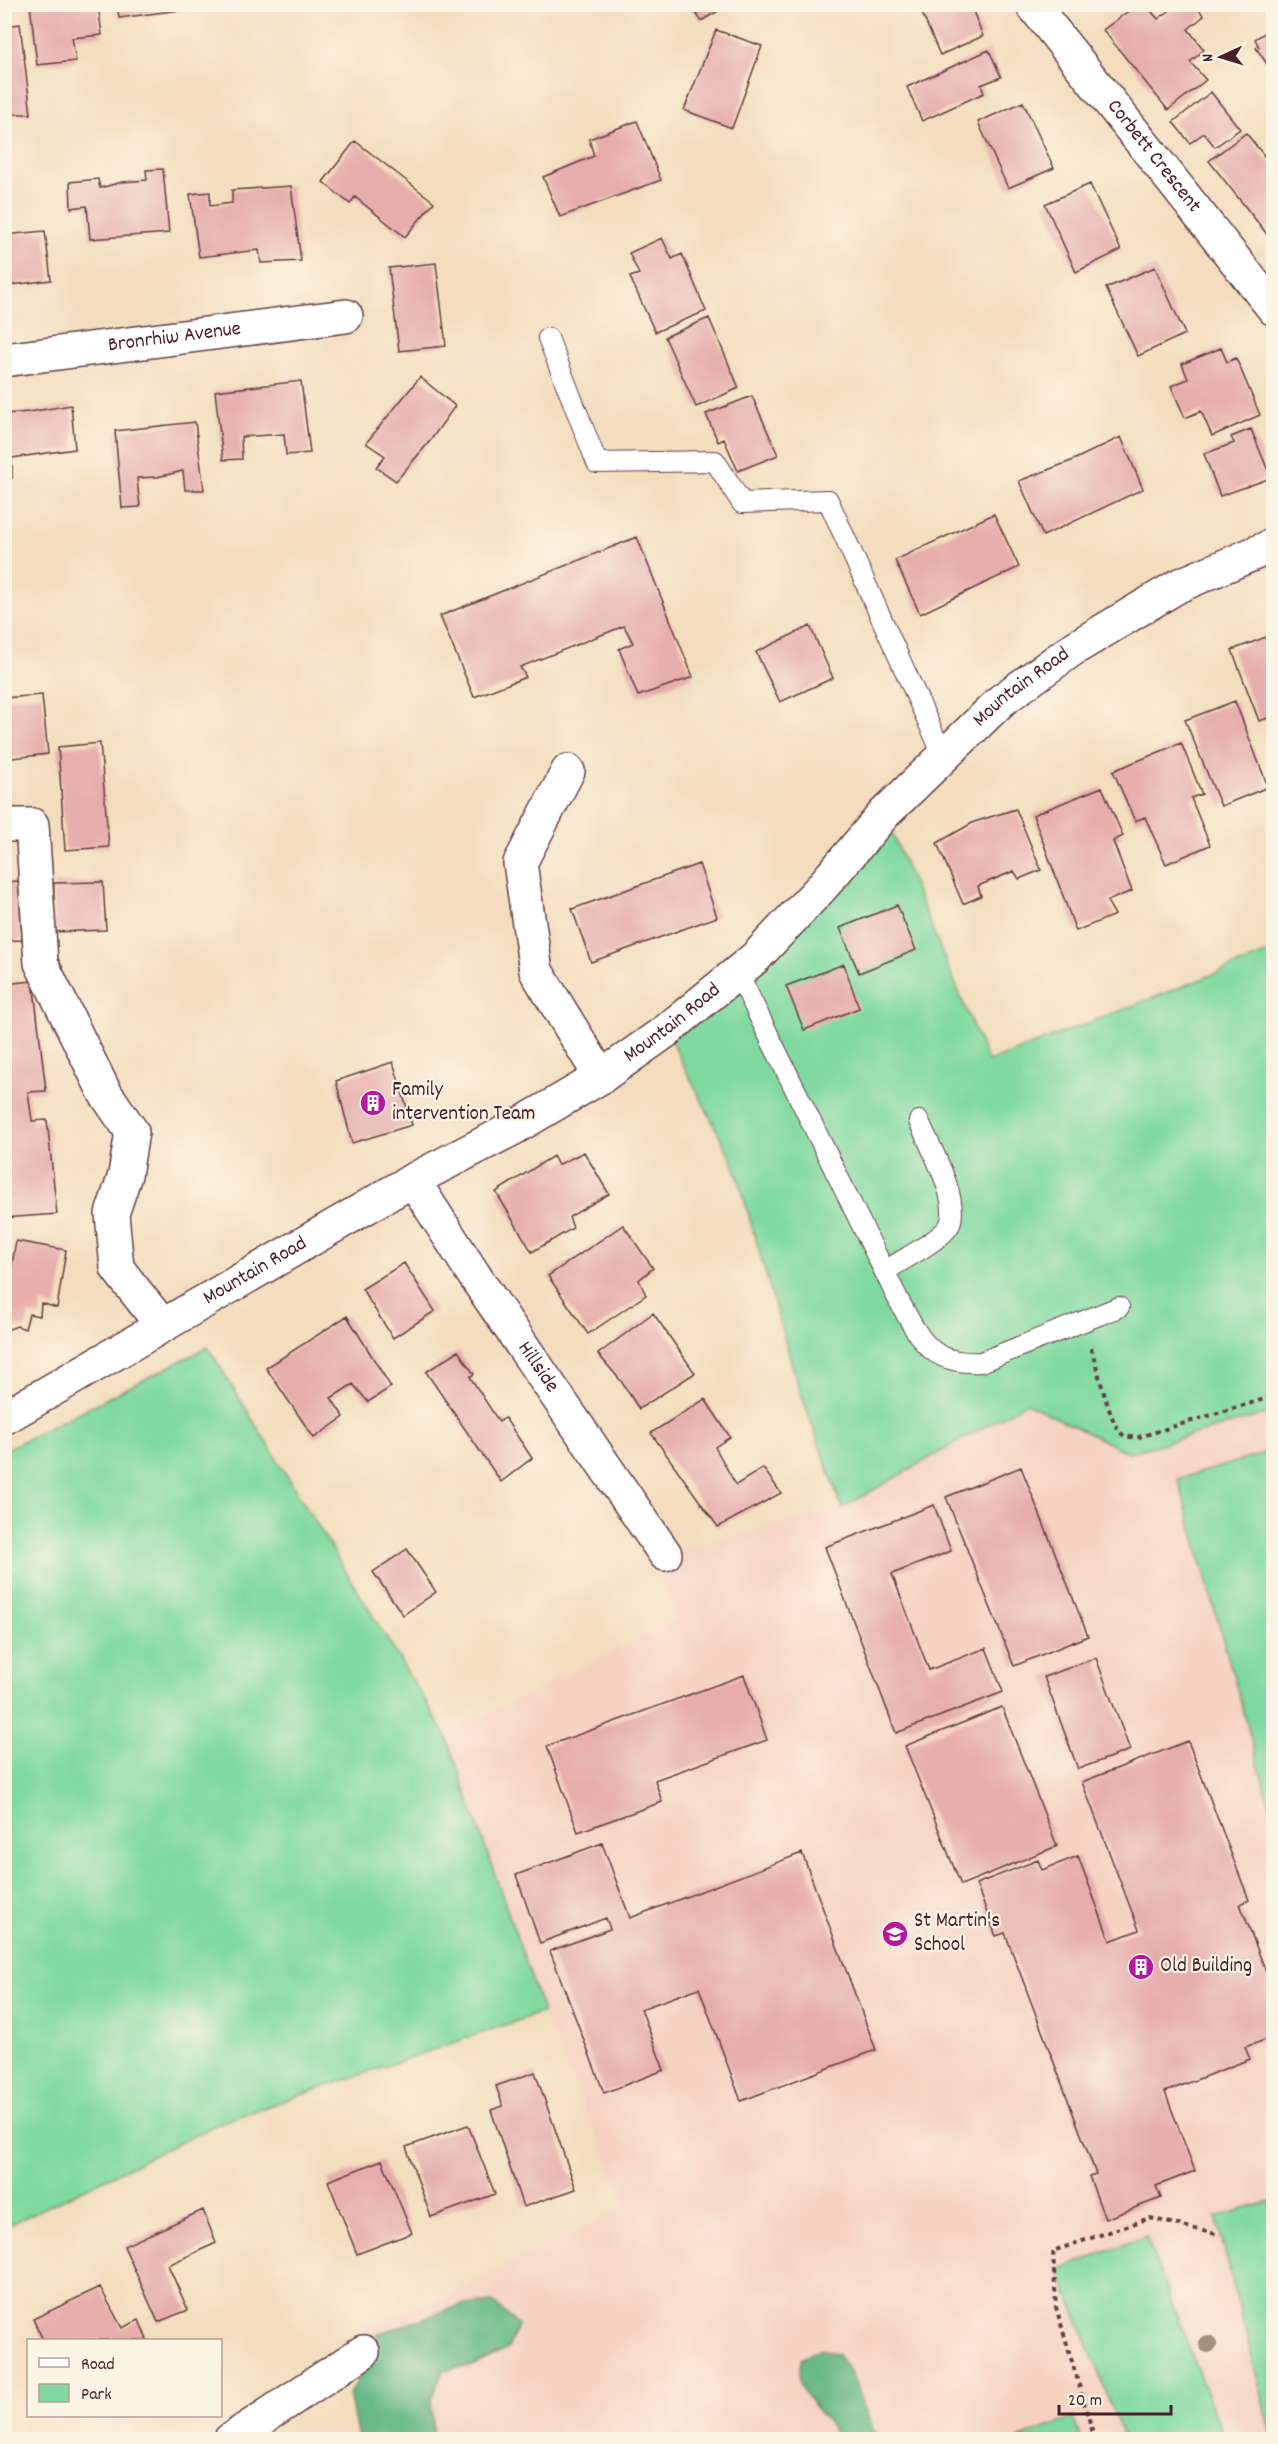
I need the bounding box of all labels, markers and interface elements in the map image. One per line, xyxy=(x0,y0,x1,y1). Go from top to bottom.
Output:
north arrow xyxy=(1191,27,1251,87)
text: N xyxy=(1197,53,1220,63)
street label: Corbett Crescent xyxy=(1099,94,1208,220)
street label: Bronrhiw Avenue xyxy=(106,315,243,361)
street label: Mountain Road xyxy=(967,641,1077,735)
street label: Mountain Road xyxy=(618,977,728,1071)
place label: Family intervention Team xyxy=(392,1076,535,1130)
building icon: Family intervention Team xyxy=(358,1088,388,1118)
street label: Mountain Road xyxy=(198,1230,313,1314)
street label: Hillside xyxy=(509,1336,566,1399)
place label: St Martin's School xyxy=(914,1907,1000,1961)
school or university icon: St Martin's School xyxy=(880,1919,910,1949)
building icon: Old Building xyxy=(1126,1952,1156,1982)
place label: Old Building xyxy=(1160,1952,1252,1982)
legend xyxy=(27,2339,222,2417)
text: Road xyxy=(81,2353,115,2378)
scale bar xyxy=(1059,2378,1172,2416)
text: Park xyxy=(81,2383,112,2408)
text: 20 m xyxy=(1068,2389,1102,2414)

